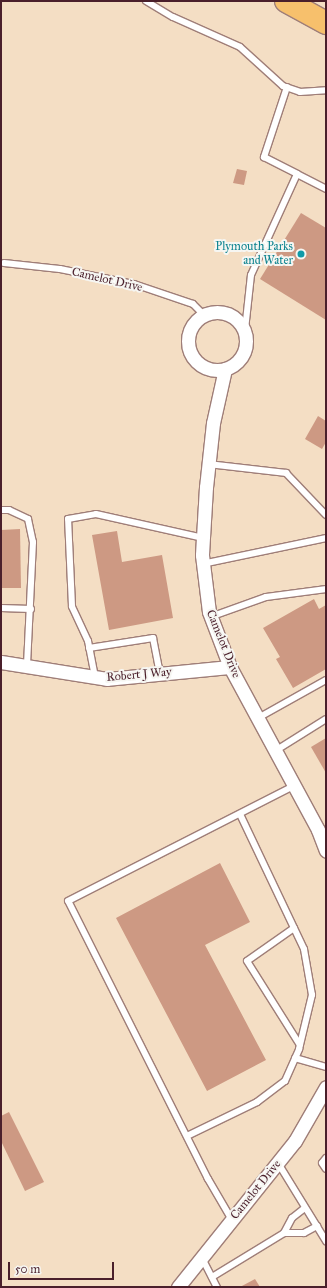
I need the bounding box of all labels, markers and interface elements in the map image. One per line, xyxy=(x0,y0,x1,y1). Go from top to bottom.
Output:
place label: Plymouth Parks and Water xyxy=(215,240,293,268)
marker: Plymouth Parks and Water xyxy=(296,249,306,259)
street label: Camelot Drive xyxy=(70,265,144,295)
street label: Camelot Drive xyxy=(203,608,243,680)
street label: Robert J Way xyxy=(106,665,172,685)
street label: Camelot Drive xyxy=(228,1157,284,1223)
scale bar xyxy=(10,1254,116,1280)
text: 50 m xyxy=(15,1262,40,1276)

